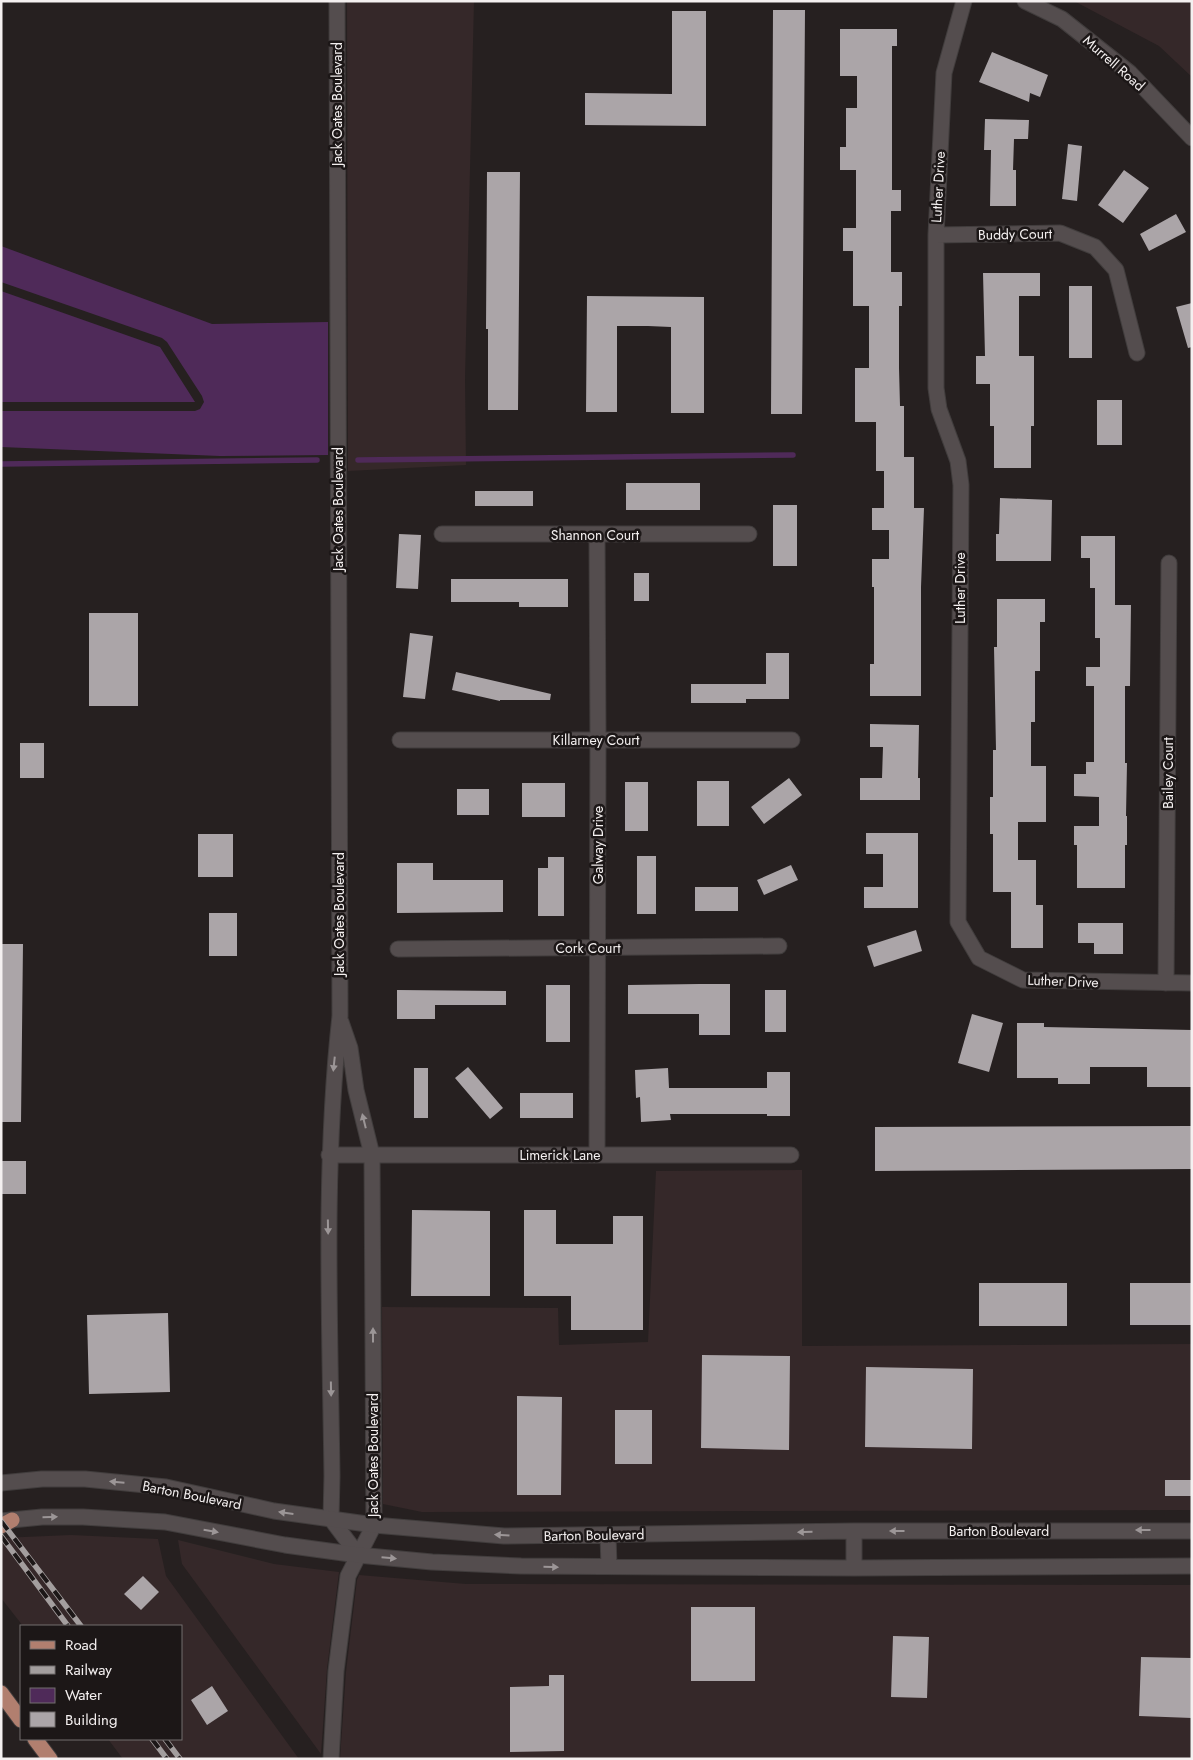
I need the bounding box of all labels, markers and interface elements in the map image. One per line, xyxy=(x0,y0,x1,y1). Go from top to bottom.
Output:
street label: Murrell Road xyxy=(1079,30,1149,96)
street label: Jack Oates Boulevard xyxy=(327,42,347,168)
street label: Luther Drive xyxy=(926,151,950,223)
street label: Buddy Court xyxy=(978,223,1053,245)
street label: Jack Oates Boulevard xyxy=(328,447,348,573)
street label: Shannon Court xyxy=(551,525,640,545)
street label: Luther Drive xyxy=(950,552,970,624)
street label: Killarney Court xyxy=(553,730,640,750)
street label: Bailey Court xyxy=(1158,737,1178,809)
street label: Galway Drive xyxy=(588,806,608,884)
street label: Jack Oates Boulevard xyxy=(329,852,349,978)
street label: Cork Court xyxy=(555,938,621,958)
street label: Luther Drive xyxy=(1027,970,1099,992)
one-way arrow xyxy=(330,1057,338,1073)
one-way arrow xyxy=(360,1113,368,1128)
street label: Limerick Lane xyxy=(519,1145,601,1165)
one-way arrow xyxy=(325,1219,333,1235)
one-way arrow xyxy=(369,1327,377,1343)
one-way arrow xyxy=(327,1381,335,1397)
street label: Jack Oates Boulevard xyxy=(363,1393,383,1519)
street label: Barton Boulevard xyxy=(141,1476,243,1514)
one-way arrow xyxy=(109,1478,125,1486)
one-way arrow xyxy=(278,1509,294,1517)
one-way arrow xyxy=(42,1513,58,1521)
street label: Barton Boulevard xyxy=(949,1521,1049,1541)
street label: Barton Boulevard xyxy=(544,1524,644,1546)
one-way arrow xyxy=(1135,1526,1151,1534)
one-way arrow xyxy=(204,1527,220,1535)
one-way arrow xyxy=(889,1527,905,1535)
one-way arrow xyxy=(797,1528,813,1536)
one-way arrow xyxy=(494,1531,510,1539)
one-way arrow xyxy=(382,1554,398,1562)
one-way arrow xyxy=(544,1563,560,1571)
legend xyxy=(20,1625,182,1740)
text: Road xyxy=(65,1634,97,1656)
text: Railway xyxy=(65,1659,112,1681)
text: Water xyxy=(65,1684,103,1706)
text: Building xyxy=(65,1709,117,1731)

